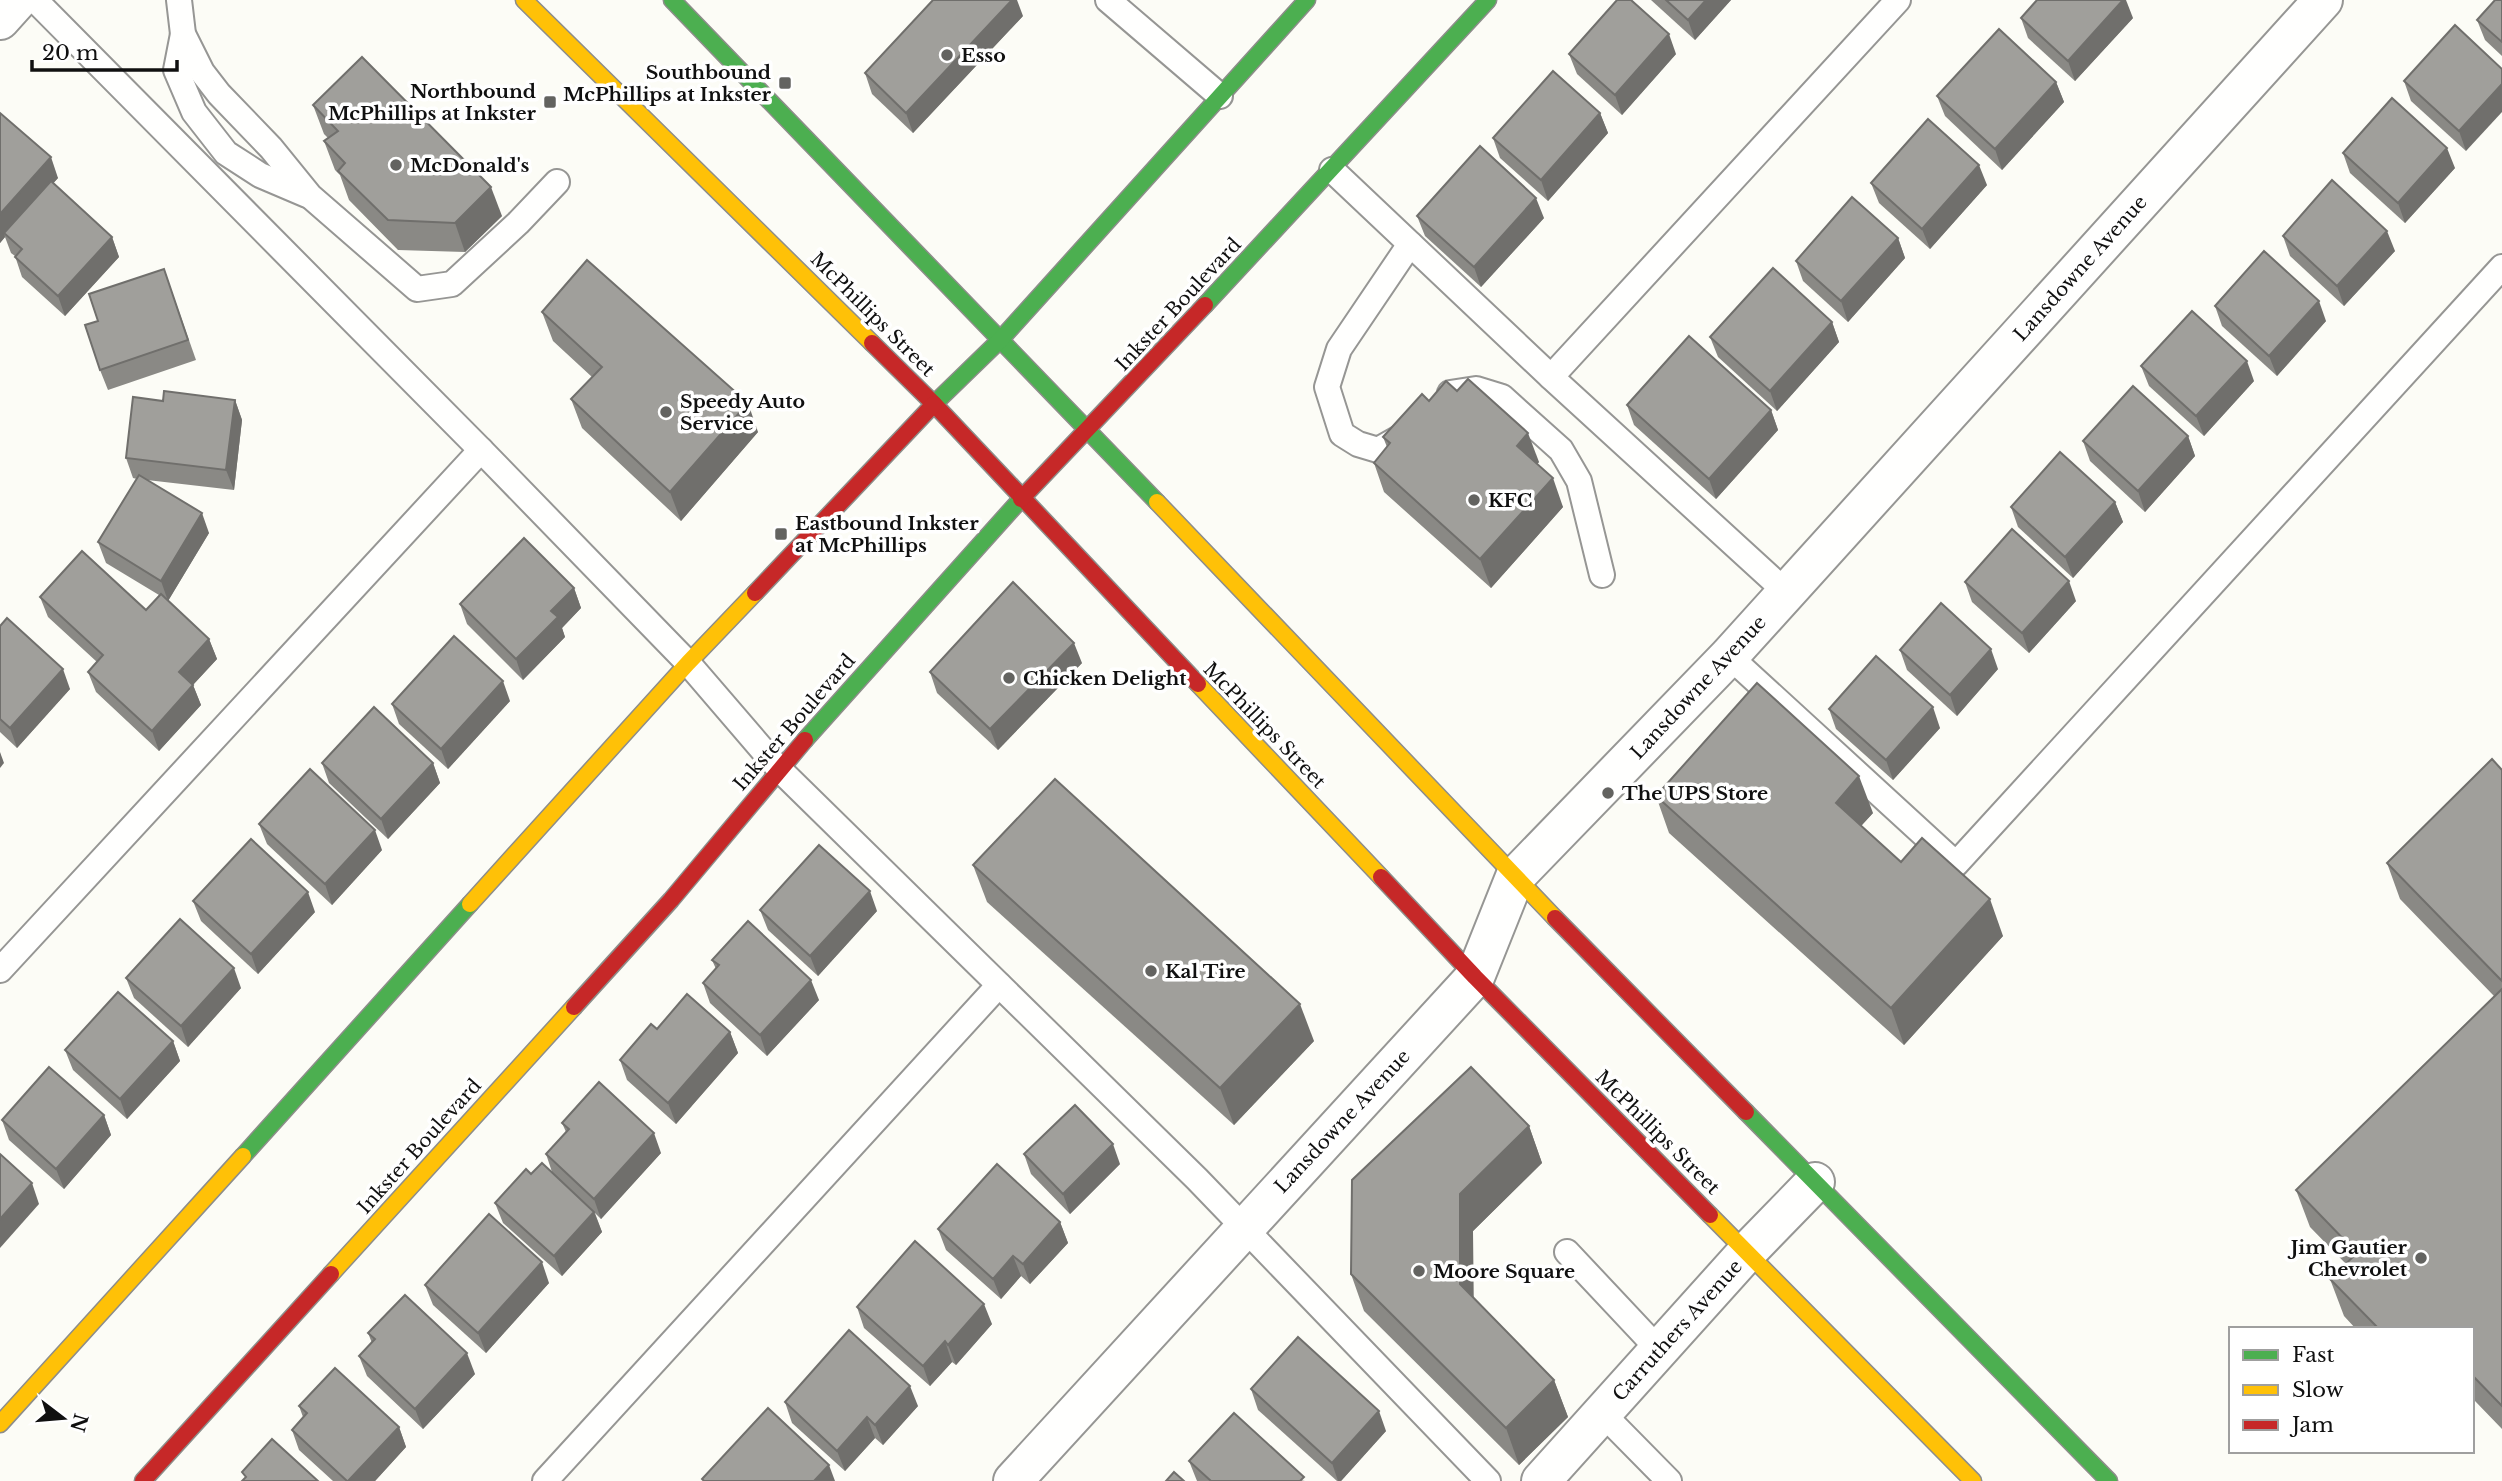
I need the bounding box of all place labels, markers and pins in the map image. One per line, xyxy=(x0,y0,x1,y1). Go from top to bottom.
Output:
place label: Esso xyxy=(961,44,1006,67)
marker: Esso xyxy=(939,47,955,63)
place label: Southbound McPhillips at Inkster xyxy=(563,61,772,106)
marker: Southbound McPhillips at Inkster xyxy=(777,75,793,91)
place label: Northbound McPhillips at Inkster xyxy=(328,80,537,125)
marker: Northbound McPhillips at Inkster xyxy=(542,94,558,110)
place label: McDonald's xyxy=(410,154,530,177)
marker: McDonald's xyxy=(388,157,404,173)
place label: Speedy Auto Service xyxy=(680,390,805,435)
marker: Speedy Auto Service xyxy=(658,404,674,420)
place label: KFC xyxy=(1488,489,1532,512)
marker: KFC xyxy=(1466,492,1482,508)
place label: Eastbound Inkster at McPhillips xyxy=(795,512,979,557)
marker: Eastbound Inkster at McPhillips xyxy=(773,526,789,542)
place label: Chicken Delight xyxy=(1023,667,1187,690)
marker: Chicken Delight xyxy=(1001,670,1017,686)
place label: The UPS Store xyxy=(1622,782,1768,805)
marker: The UPS Store xyxy=(1600,785,1616,801)
place label: Kal Tire xyxy=(1165,960,1246,983)
marker: Kal Tire xyxy=(1143,963,1159,979)
place label: Jim Gautier Chevrolet xyxy=(2287,1236,2408,1281)
marker: Jim Gautier Chevrolet xyxy=(2413,1250,2429,1266)
place label: Moore Square xyxy=(1433,1260,1575,1283)
marker: Moore Square xyxy=(1411,1263,1427,1279)

